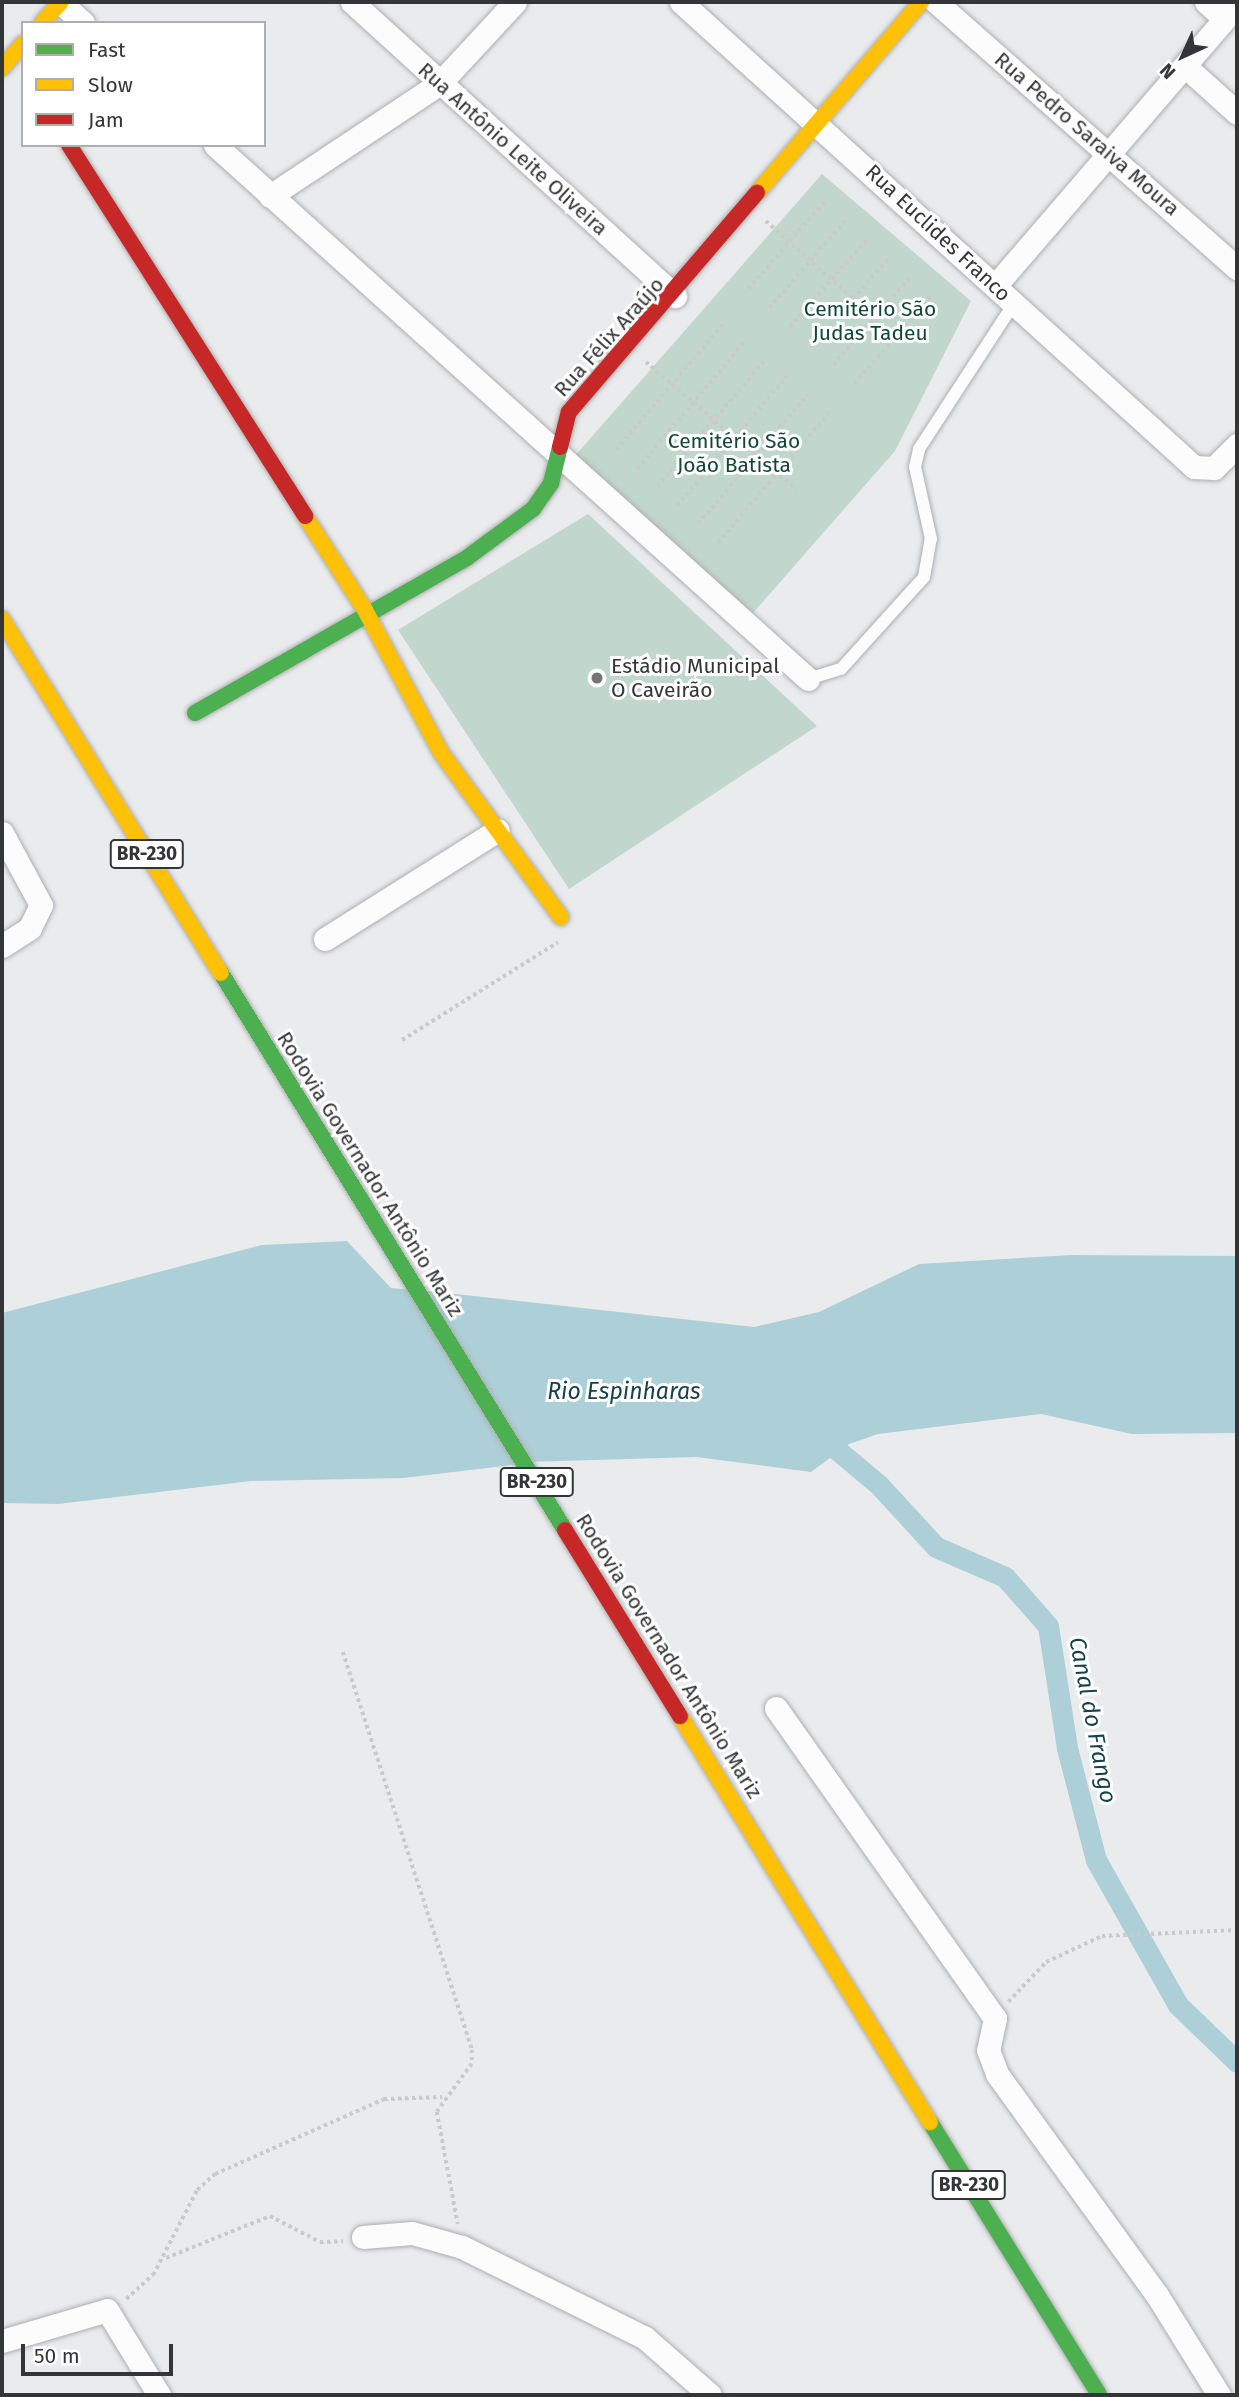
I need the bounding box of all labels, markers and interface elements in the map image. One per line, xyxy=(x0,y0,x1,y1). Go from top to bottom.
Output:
legend xyxy=(21,21,266,147)
north arrow xyxy=(1148,21,1218,91)
text: Fast xyxy=(88,37,126,63)
street label: Rua Pedro Saraiva Moura xyxy=(989,47,1185,221)
street label: Rua Antônio Leite Oliveira xyxy=(413,57,613,241)
text: N xyxy=(1155,59,1180,84)
text: Slow xyxy=(88,72,133,98)
text: Jam xyxy=(88,107,124,133)
street label: Rua Euclides Franco xyxy=(860,159,1016,307)
street label: Rua Félix Araújo xyxy=(549,272,669,402)
park label: Cemitério São Judas Tadeu xyxy=(804,296,936,346)
park label: Cemitério São João Batista xyxy=(668,428,800,478)
place label: Estádio Municipal O Caveirão xyxy=(611,653,779,703)
marker: Estádio Municipal O Caveirão xyxy=(589,670,605,686)
road number: BR-230 xyxy=(108,838,186,870)
street label: Rodovia Governador Antônio Mariz xyxy=(272,1027,468,1321)
water label: Rio Espinharas xyxy=(547,1377,701,1405)
road number: BR-230 xyxy=(498,1466,576,1498)
street label: Rodovia Governador Antônio Mariz xyxy=(571,1509,767,1803)
water label: Canal do Frango xyxy=(1063,1635,1123,1805)
road number: BR-230 xyxy=(930,2170,1007,2200)
scale bar xyxy=(24,2330,177,2374)
text: 50 m xyxy=(34,2343,80,2369)

